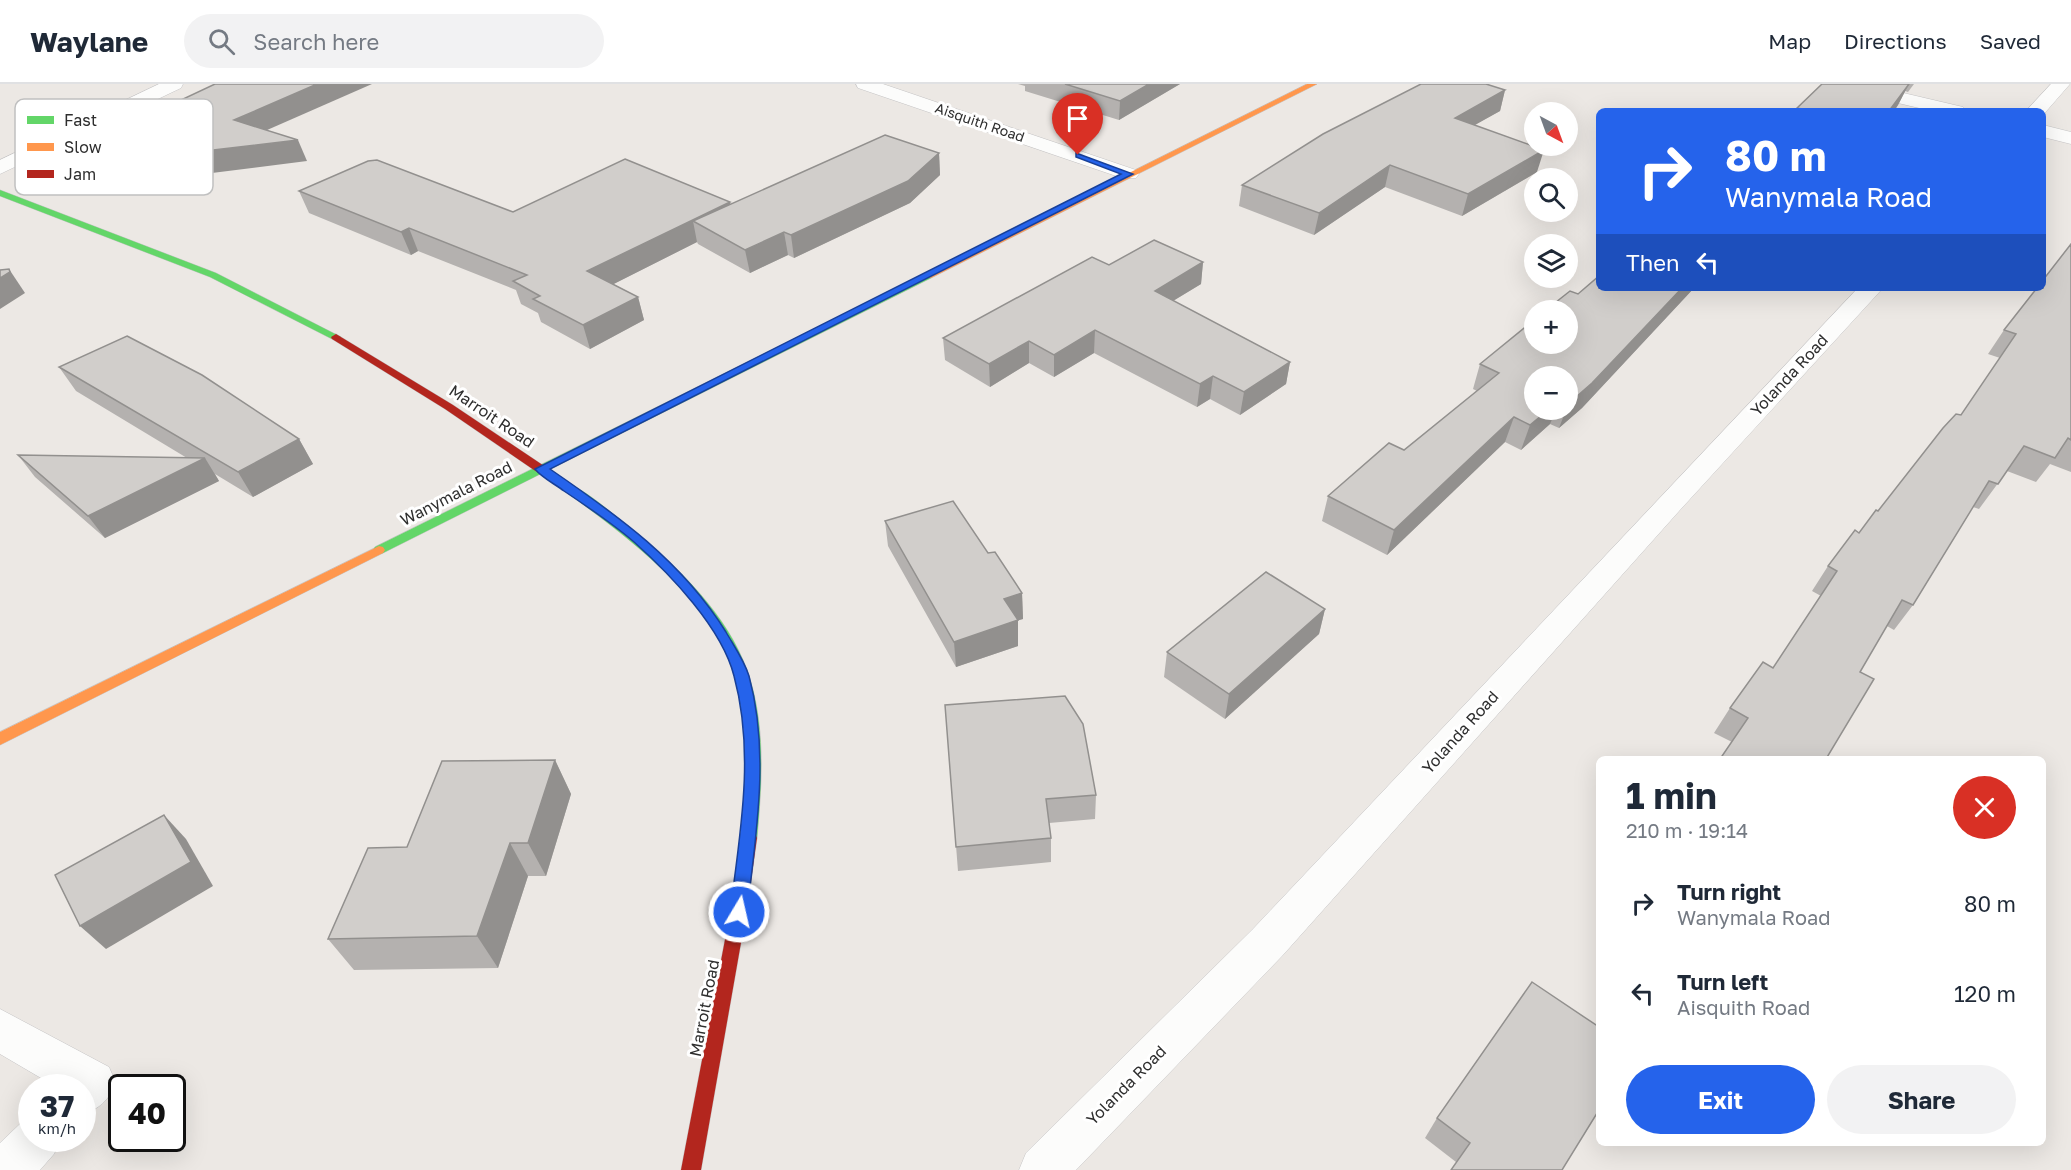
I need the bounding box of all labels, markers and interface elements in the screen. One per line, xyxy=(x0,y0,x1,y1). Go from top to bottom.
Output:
search box xyxy=(184,14,604,68)
text: Waylane xyxy=(30,25,148,58)
icon: search xyxy=(205,25,238,58)
text: Search here xyxy=(253,28,379,55)
text: Map xyxy=(1768,28,1811,54)
text: Directions xyxy=(1844,28,1947,54)
text: Saved xyxy=(1980,28,2041,54)
pin xyxy=(1052,93,1103,155)
legend xyxy=(15,99,213,195)
street label: Aisquith Road xyxy=(933,99,1027,145)
icon: arrive xyxy=(1061,102,1094,135)
north arrow xyxy=(1524,102,1578,156)
map controls xyxy=(1524,102,1578,420)
text: Fast xyxy=(64,110,97,130)
text: 80 m xyxy=(1725,130,1826,180)
icon: right xyxy=(1626,132,1704,210)
text: Slow xyxy=(64,137,102,157)
text: Jam xyxy=(64,164,96,184)
button: search xyxy=(1524,168,1578,222)
text: Wanymala Road xyxy=(1725,181,1932,213)
button: layers xyxy=(1524,234,1578,288)
icon: left xyxy=(1691,246,1724,279)
text: Then xyxy=(1626,249,1679,276)
button: + xyxy=(1524,300,1578,354)
street label: Yolanda Road xyxy=(1746,330,1832,420)
button: − xyxy=(1524,366,1578,420)
street label: Marroit Road xyxy=(446,380,538,452)
street label: Wanymala Road xyxy=(397,456,515,530)
street label: Yolanda Road xyxy=(1418,686,1502,778)
text: 1 min xyxy=(1626,774,1717,817)
button: close xyxy=(1953,776,2016,839)
text: 210 m · 19:14 xyxy=(1626,818,1748,842)
text: Turn right xyxy=(1677,878,1781,905)
position arrow xyxy=(707,880,771,944)
icon: right xyxy=(1626,887,1659,920)
text: 80 m xyxy=(1964,890,2016,917)
text: Wanymala Road xyxy=(1677,905,1831,929)
street label: Marroit Road xyxy=(685,958,723,1058)
text: Turn left xyxy=(1677,968,1768,995)
icon: left xyxy=(1626,977,1659,1010)
text: 120 m xyxy=(1954,980,2016,1007)
text: Aisquith Road xyxy=(1677,995,1810,1019)
street label: Yolanda Road xyxy=(1082,1041,1170,1129)
button: Exit xyxy=(1626,1065,1815,1134)
button: Share xyxy=(1827,1065,2016,1134)
speed limit sign: 40 xyxy=(108,1074,186,1152)
text: 37 xyxy=(40,1088,74,1124)
text: km/h xyxy=(38,1119,76,1137)

